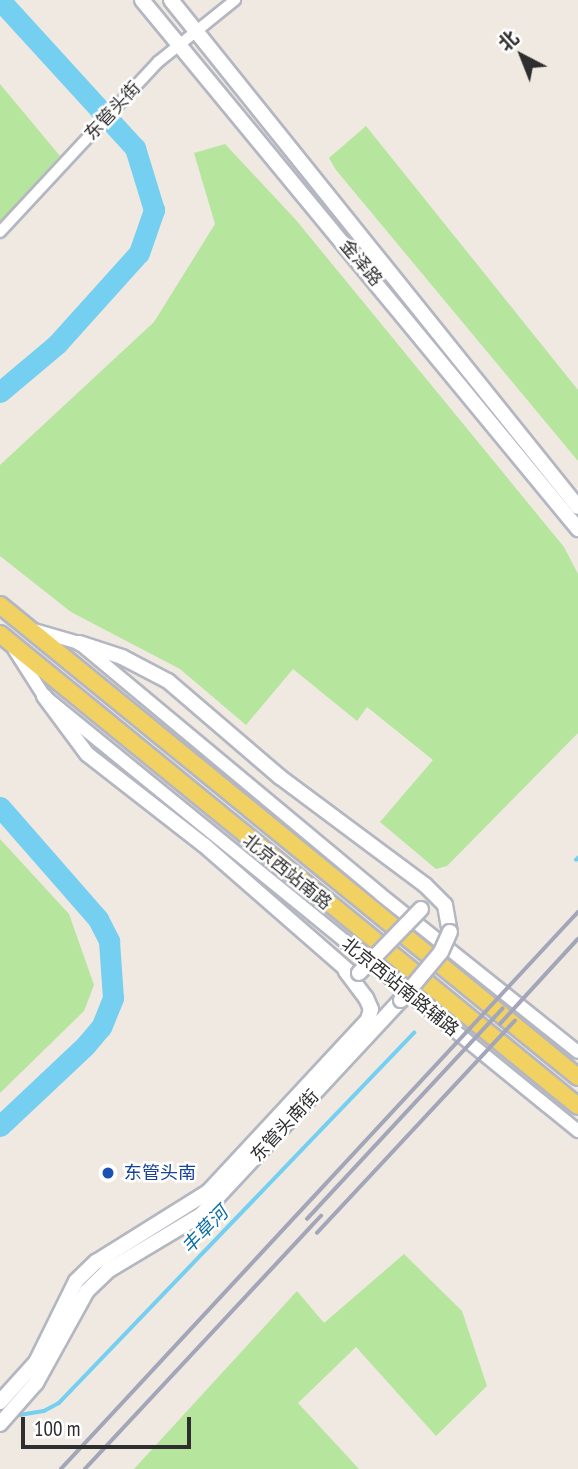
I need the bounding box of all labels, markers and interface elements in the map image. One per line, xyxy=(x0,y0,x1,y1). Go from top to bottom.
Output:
north arrow xyxy=(487,21,557,91)
text: 北 xyxy=(493,25,523,56)
street label: 东管头街 xyxy=(81,77,145,145)
street label: 金泽路 xyxy=(335,235,387,291)
street label: 北京西站南路 xyxy=(238,830,336,914)
street label: 北京西站南路辅路 xyxy=(337,933,463,1041)
street label: 东管头南街 xyxy=(246,1086,324,1166)
place label: 东管头南 xyxy=(124,1162,196,1184)
marker: 东管头南 xyxy=(98,1163,118,1183)
water label: 丰草河 xyxy=(177,1202,233,1258)
scale bar xyxy=(24,1402,194,1446)
text: 100 m xyxy=(34,1415,80,1442)

